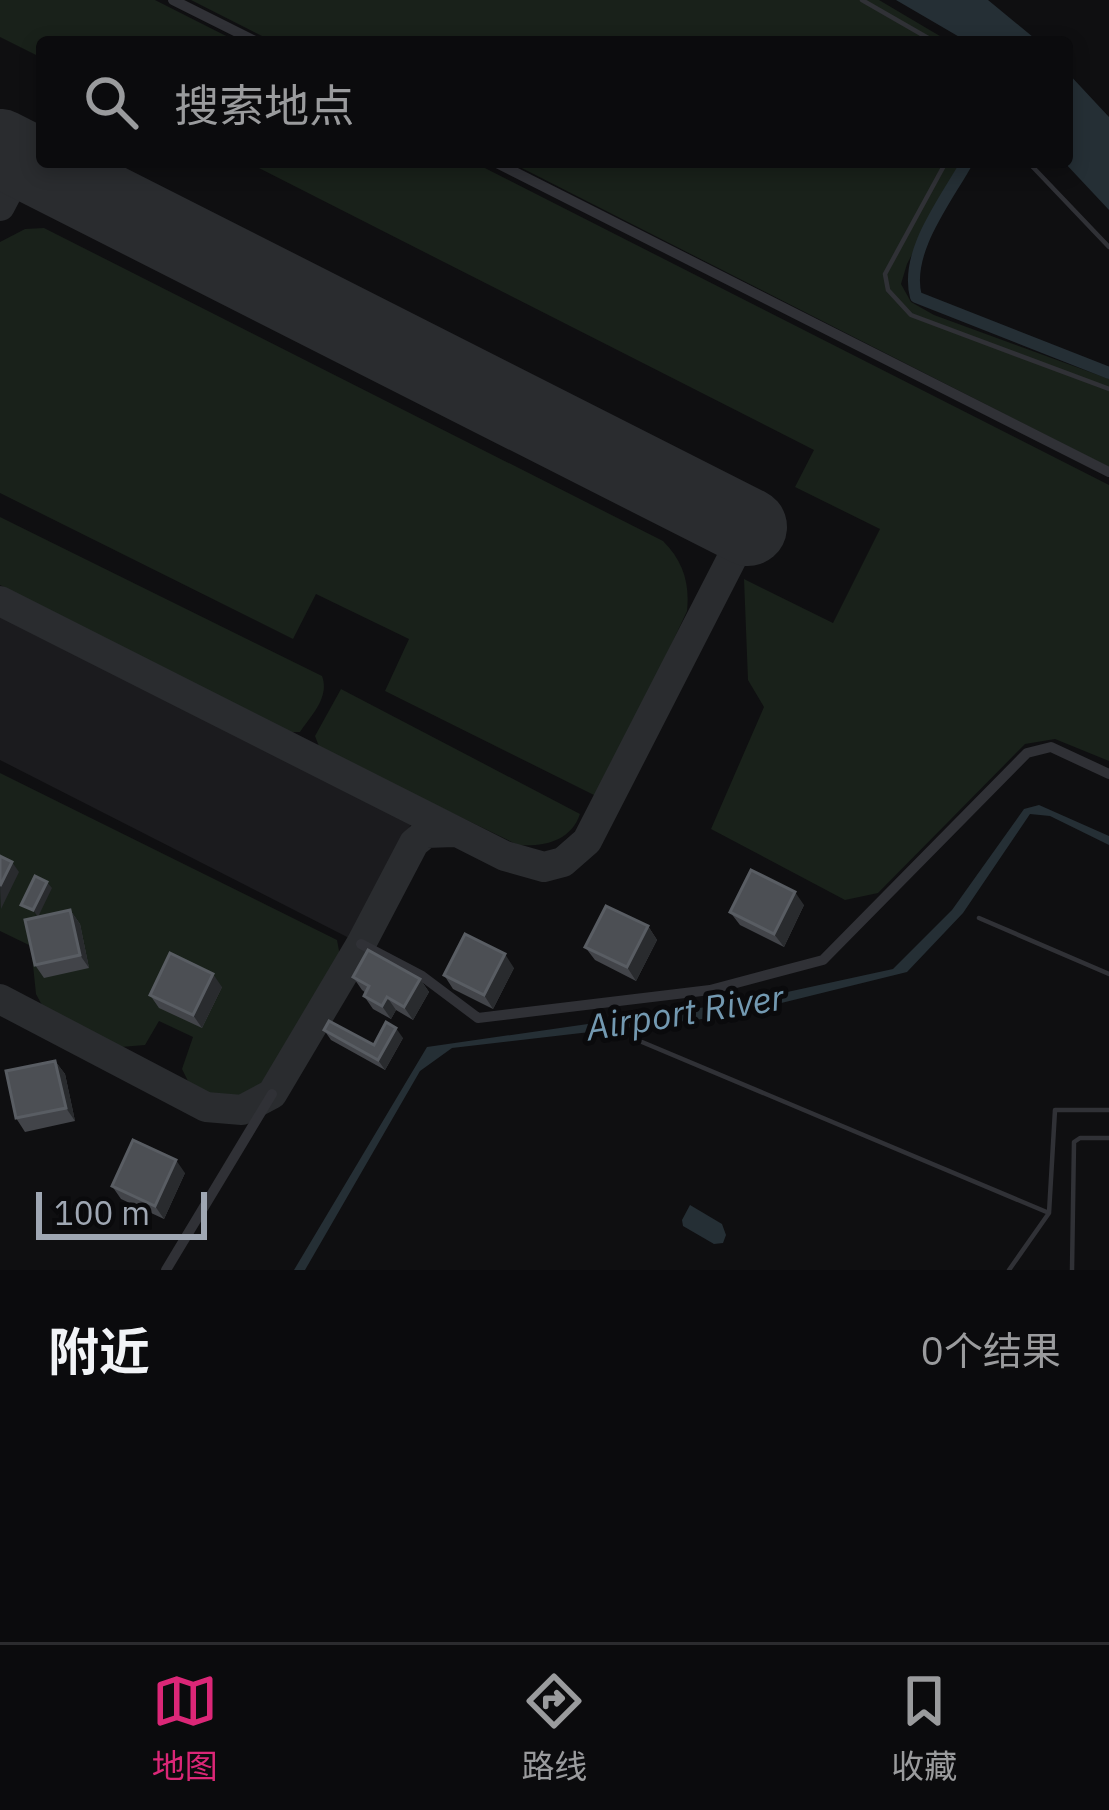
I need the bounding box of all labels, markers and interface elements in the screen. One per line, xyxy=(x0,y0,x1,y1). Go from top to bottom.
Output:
search box xyxy=(36,36,1073,168)
icon: search xyxy=(78,69,144,135)
text: 搜索地点 xyxy=(174,76,354,134)
water label: Airport River xyxy=(582,973,788,1050)
scale bar xyxy=(36,1186,207,1239)
text: 100 m xyxy=(54,1191,150,1234)
text: 附近 xyxy=(48,1318,150,1384)
text: 0个结果 xyxy=(921,1325,1061,1376)
tab: 地图 xyxy=(152,1668,218,1788)
tab: 路线 xyxy=(521,1668,587,1788)
tab: 收藏 xyxy=(891,1668,957,1788)

